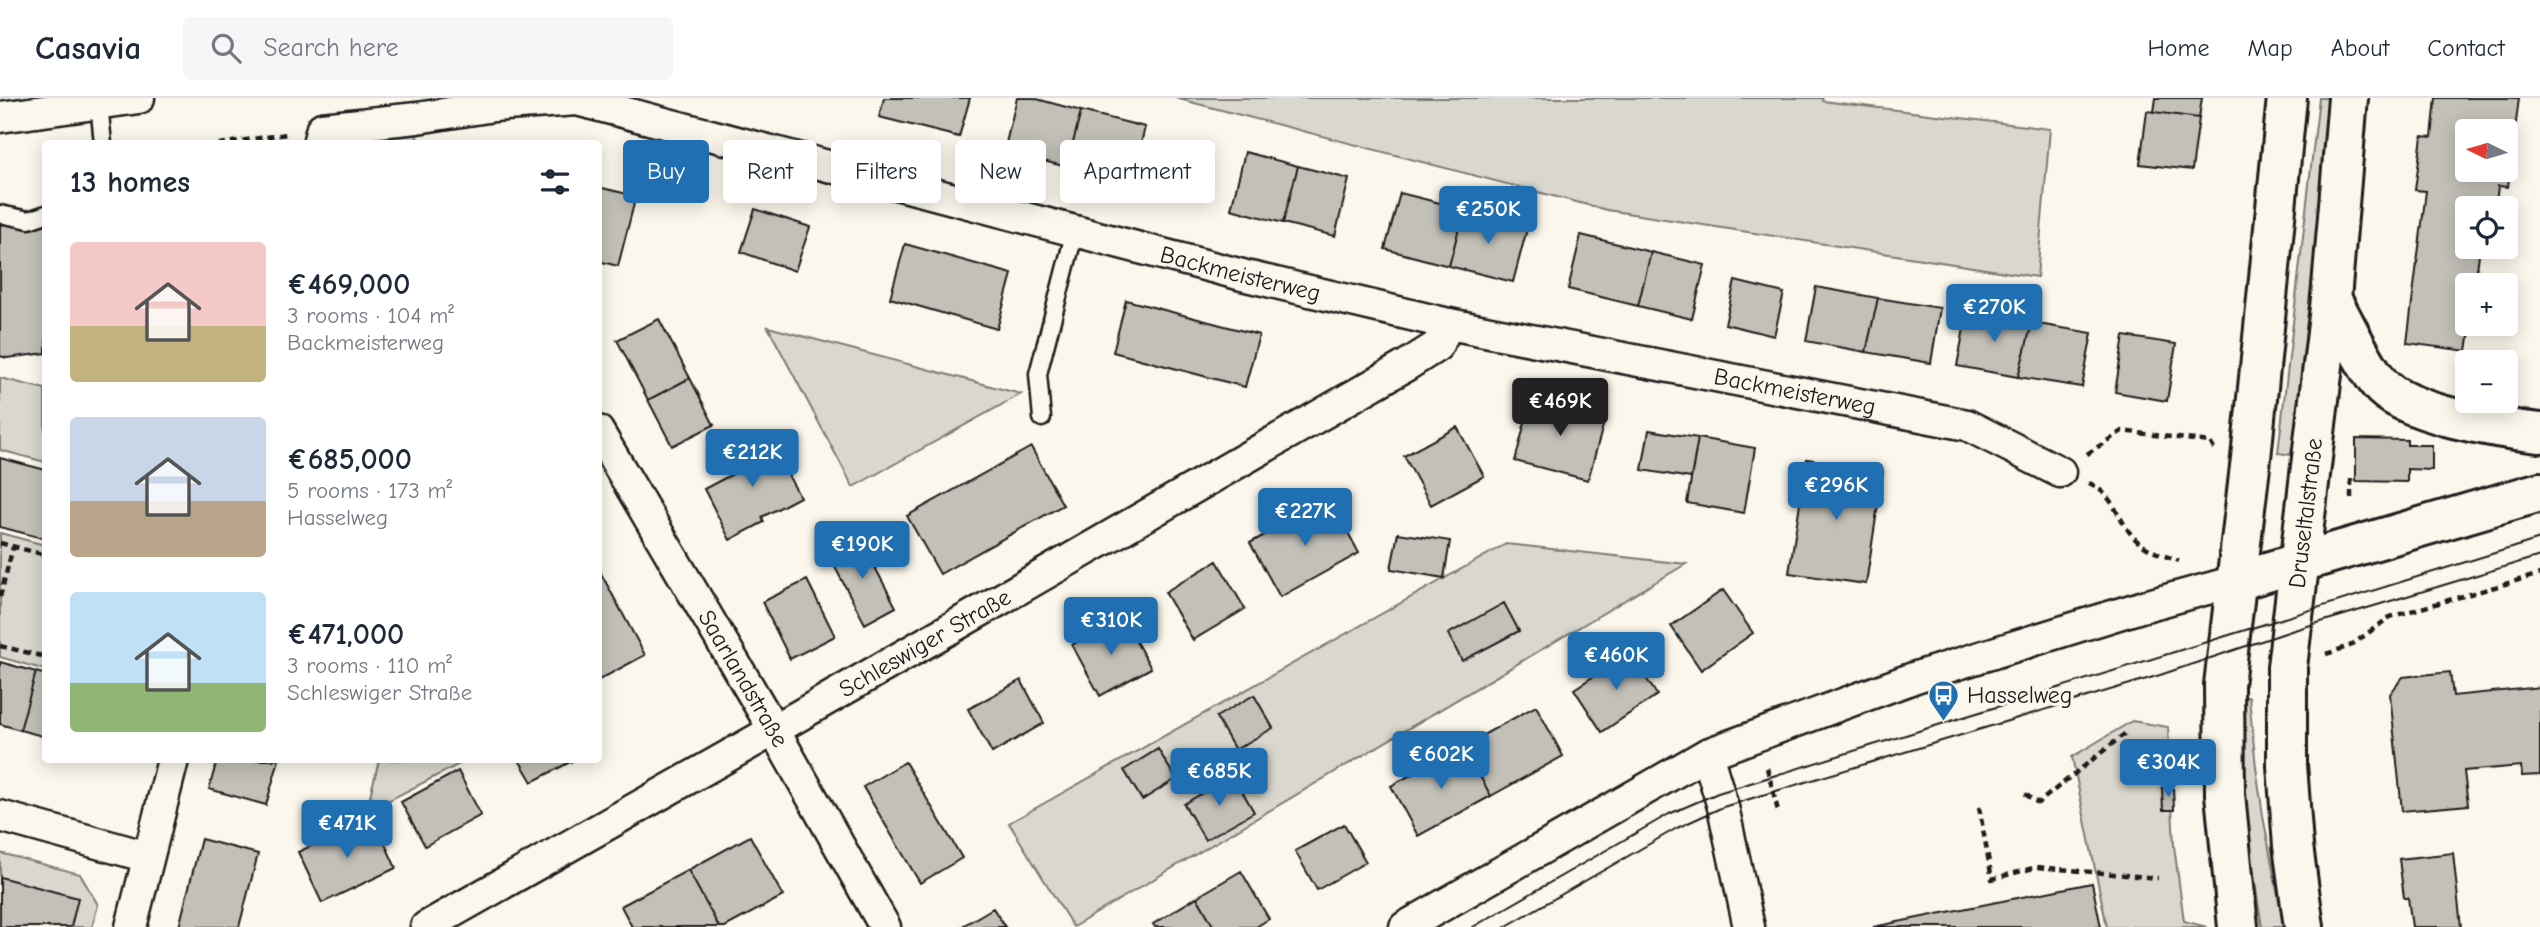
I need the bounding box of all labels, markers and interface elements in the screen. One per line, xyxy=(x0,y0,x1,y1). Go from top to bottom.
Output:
search box xyxy=(183,17,673,80)
text: Casavia xyxy=(35,29,141,67)
icon: search xyxy=(207,29,245,67)
text: Search here xyxy=(263,33,399,63)
text: Home xyxy=(2148,34,2209,62)
text: Map xyxy=(2247,34,2293,62)
text: About xyxy=(2331,34,2389,62)
text: Contact xyxy=(2427,34,2505,62)
north arrow xyxy=(2455,119,2518,182)
map controls xyxy=(2455,119,2518,413)
chip: Buy xyxy=(623,140,709,203)
chip: Rent xyxy=(723,140,817,203)
chip: Filters xyxy=(831,140,941,203)
chip: New xyxy=(955,140,1046,203)
chip: Apartment xyxy=(1060,140,1215,203)
icon: filters xyxy=(536,163,574,201)
text: 13 homes xyxy=(70,165,190,200)
pin: €250K xyxy=(1439,186,1537,246)
text: €250K xyxy=(1455,195,1521,222)
button: locate xyxy=(2455,196,2518,259)
street label: Backmeisterweg xyxy=(1157,240,1323,307)
text: €469,000 xyxy=(287,267,410,302)
icon: home xyxy=(126,270,210,354)
button: + xyxy=(2455,273,2518,336)
pin: €270K xyxy=(1945,285,2043,344)
text: €270K xyxy=(1962,293,2026,320)
text: 3 rooms · 104 m² xyxy=(287,302,454,329)
text: Backmeisterweg xyxy=(287,329,444,356)
button: − xyxy=(2455,350,2518,413)
street label: Backmeisterweg xyxy=(1712,362,1878,421)
pin: €469K xyxy=(1511,378,1609,438)
text: €469K xyxy=(1528,387,1592,414)
pin: €212K xyxy=(703,430,801,489)
street label: Druseltalstraße xyxy=(2283,436,2328,590)
text: €212K xyxy=(722,438,782,465)
text: €685,000 xyxy=(287,442,412,477)
icon: home xyxy=(126,445,210,529)
pin: €296K xyxy=(1787,462,1885,522)
text: €296K xyxy=(1804,471,1868,498)
text: 5 rooms · 173 m² xyxy=(287,477,452,504)
pin: €227K xyxy=(1256,489,1354,548)
text: €227K xyxy=(1274,497,1336,524)
text: Hasselweg xyxy=(287,504,388,531)
pin: €190K xyxy=(813,522,911,581)
text: €190K xyxy=(830,530,894,557)
street label: Schleswiger Straße xyxy=(834,583,1016,703)
pin: €310K xyxy=(1062,598,1160,657)
street label: Saarlandstraße xyxy=(692,605,795,752)
text: €310K xyxy=(1080,606,1142,633)
text: €471,000 xyxy=(287,617,404,652)
icon: home xyxy=(126,620,210,704)
pin: €460K xyxy=(1567,632,1665,692)
text: €460K xyxy=(1584,641,1648,668)
text: 3 rooms · 110 m² xyxy=(287,652,452,679)
bus stop icon: Hasselweg xyxy=(1927,678,1961,722)
text: Schleswiger Straße xyxy=(287,679,472,706)
place label: Hasselweg xyxy=(1967,681,2073,709)
pin: €602K xyxy=(1392,732,1490,791)
text: €602K xyxy=(1408,740,1474,767)
pin: €304K xyxy=(2119,740,2217,799)
pin: €685K xyxy=(1170,748,1268,808)
text: €304K xyxy=(2136,748,2200,775)
text: €685K xyxy=(1187,757,1251,784)
pin: €471K xyxy=(298,800,396,860)
text: €471K xyxy=(318,809,376,836)

